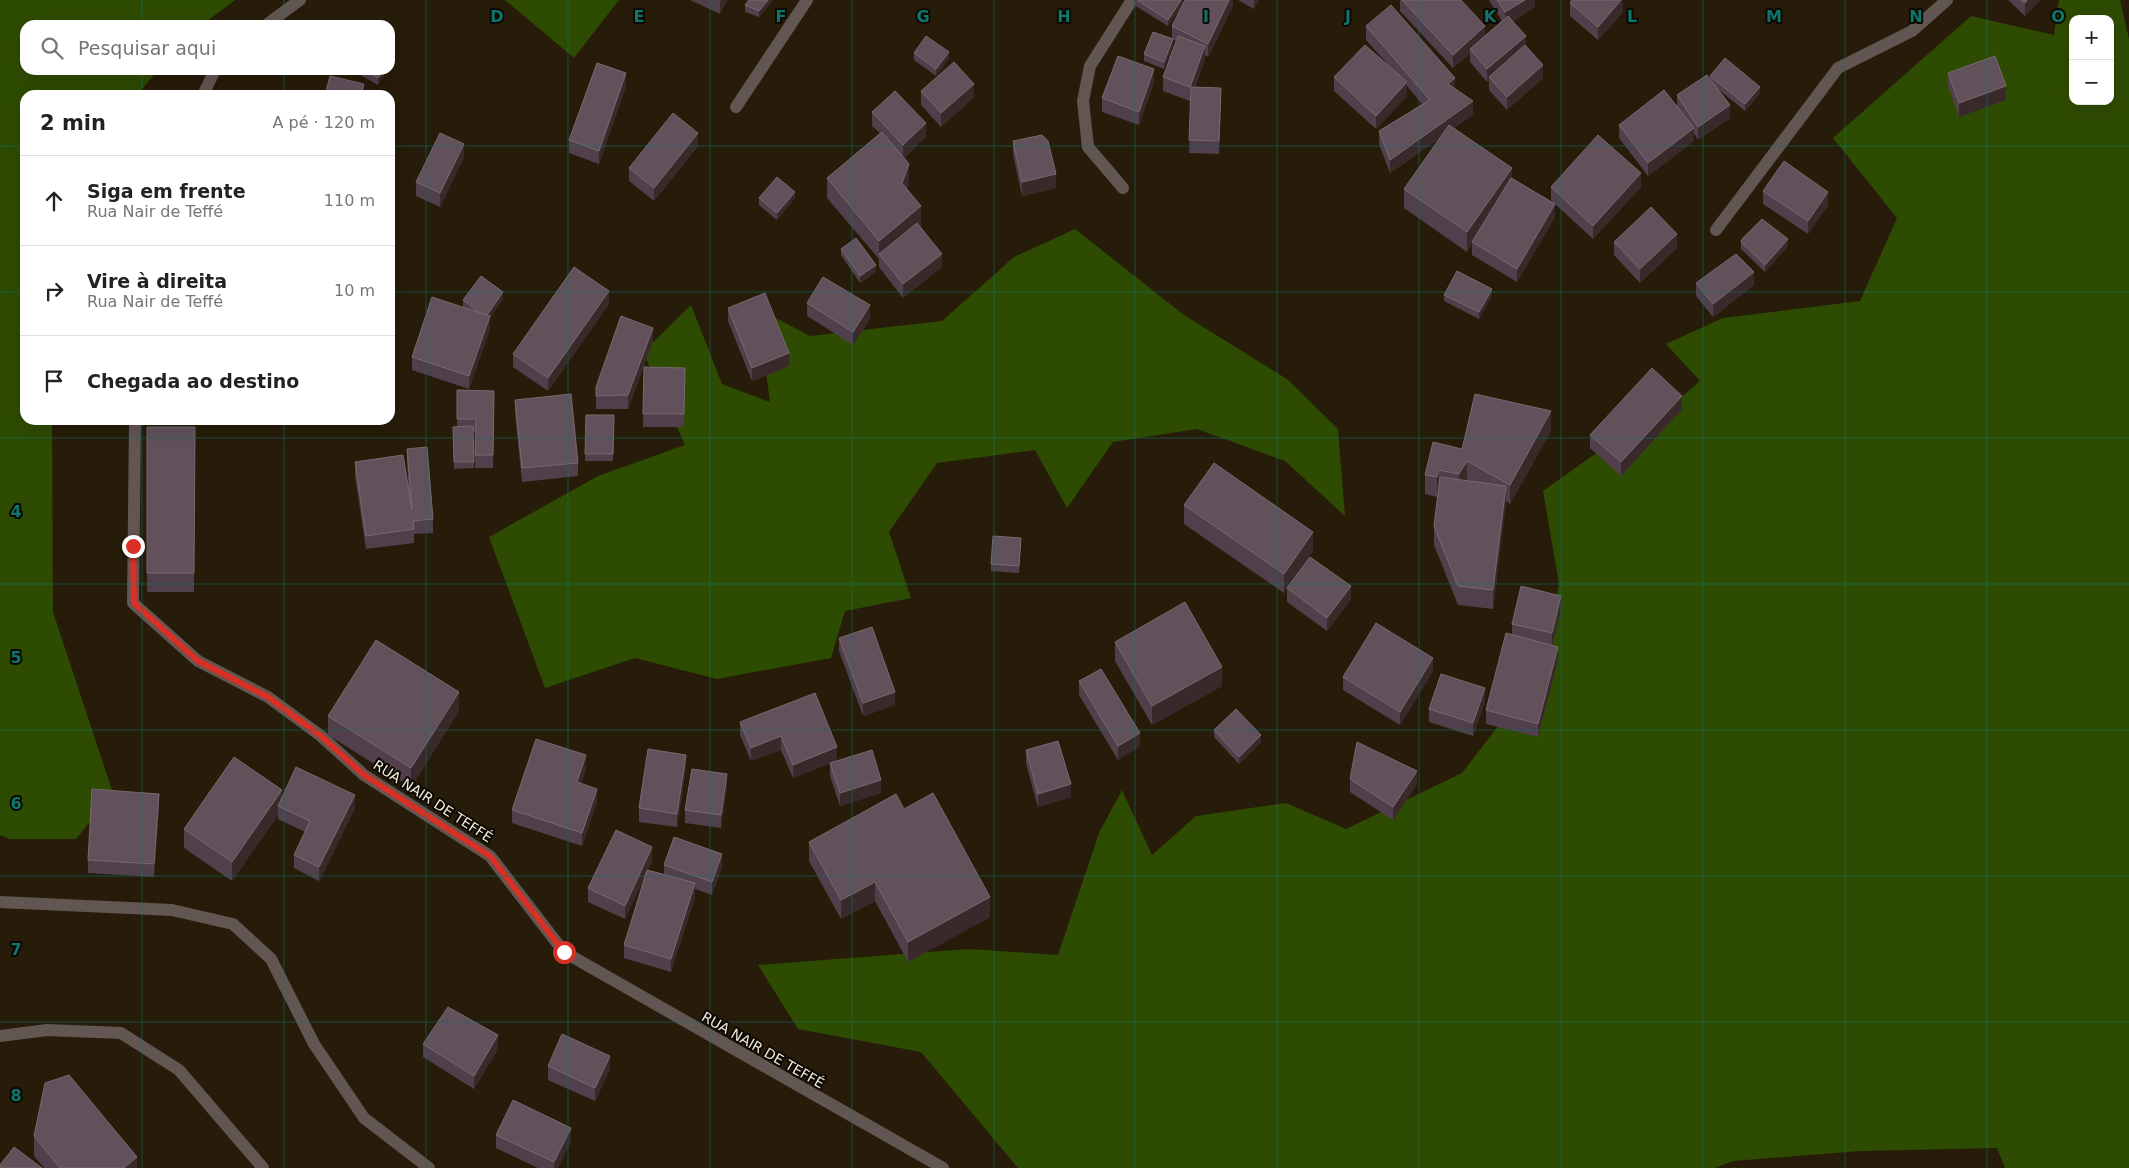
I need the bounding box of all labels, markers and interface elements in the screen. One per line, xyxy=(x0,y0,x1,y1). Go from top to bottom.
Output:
text: D xyxy=(490,7,504,26)
text: E xyxy=(634,7,644,26)
text: F xyxy=(776,7,786,26)
text: G xyxy=(916,7,930,26)
text: H xyxy=(1057,7,1071,26)
text: I xyxy=(1203,7,1209,26)
text: J xyxy=(1344,7,1351,26)
text: K xyxy=(1484,7,1497,26)
text: L xyxy=(1627,7,1637,26)
text: M xyxy=(1766,7,1782,26)
text: N xyxy=(1909,7,1923,26)
text: O xyxy=(2051,7,2065,26)
map controls xyxy=(2069,15,2114,105)
button: + xyxy=(2069,15,2114,60)
search box xyxy=(20,20,395,75)
icon: search xyxy=(38,34,66,62)
text: Pesquisar aqui xyxy=(78,37,216,59)
button: − xyxy=(2069,60,2114,105)
text: 2 min xyxy=(40,111,106,135)
text: A pé · 120 m xyxy=(273,113,375,132)
text: Siga em frente xyxy=(87,180,246,202)
icon: ahead xyxy=(40,187,68,215)
text: 110 m xyxy=(324,191,375,210)
text: Rua Nair de Teffé xyxy=(87,202,223,221)
text: Vire à direita xyxy=(87,270,227,292)
icon: right xyxy=(40,277,68,305)
text: 10 m xyxy=(334,281,375,300)
text: Rua Nair de Teffé xyxy=(87,292,223,311)
icon: arrive xyxy=(40,367,68,395)
text: Chegada ao destino xyxy=(87,370,299,392)
text: 4 xyxy=(10,502,22,521)
route end xyxy=(122,535,145,558)
text: 5 xyxy=(10,648,22,667)
street label: RUA NAIR DE TEFFÉ xyxy=(370,756,496,846)
text: 6 xyxy=(10,794,22,813)
text: 7 xyxy=(10,940,22,959)
route start xyxy=(553,941,576,964)
street label: RUA NAIR DE TEFFÉ xyxy=(699,1008,827,1092)
text: 8 xyxy=(10,1086,22,1105)

